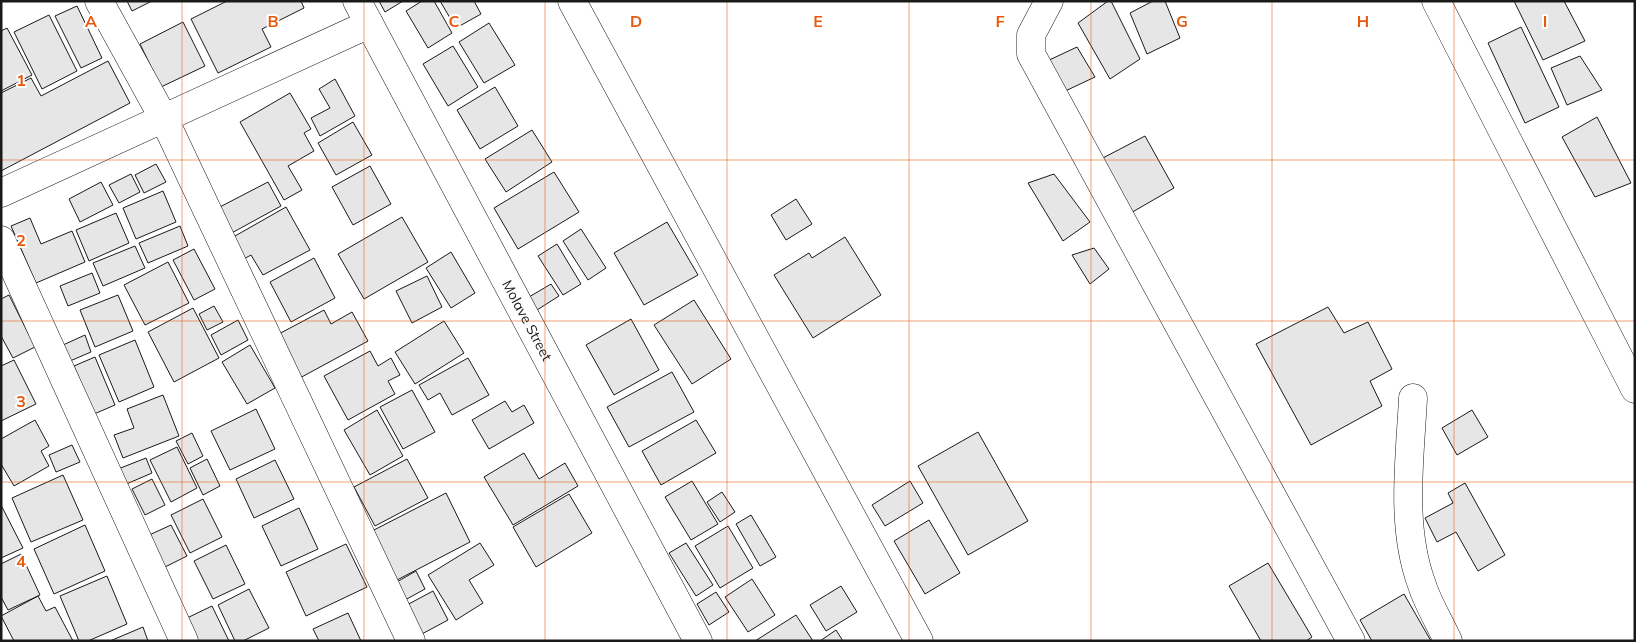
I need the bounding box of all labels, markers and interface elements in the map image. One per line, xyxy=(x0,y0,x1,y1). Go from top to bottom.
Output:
text: A xyxy=(85,11,97,31)
text: B xyxy=(267,11,279,31)
text: C xyxy=(449,11,460,31)
text: D xyxy=(630,11,642,31)
text: E xyxy=(813,11,823,31)
text: F xyxy=(995,11,1005,31)
text: G xyxy=(1176,11,1188,31)
text: H xyxy=(1357,11,1369,31)
text: I xyxy=(1543,11,1547,31)
text: 1 xyxy=(16,70,26,90)
text: 2 xyxy=(16,230,26,250)
street label: Molave Street xyxy=(498,277,556,364)
text: 3 xyxy=(16,391,26,411)
text: 4 xyxy=(16,551,26,571)

